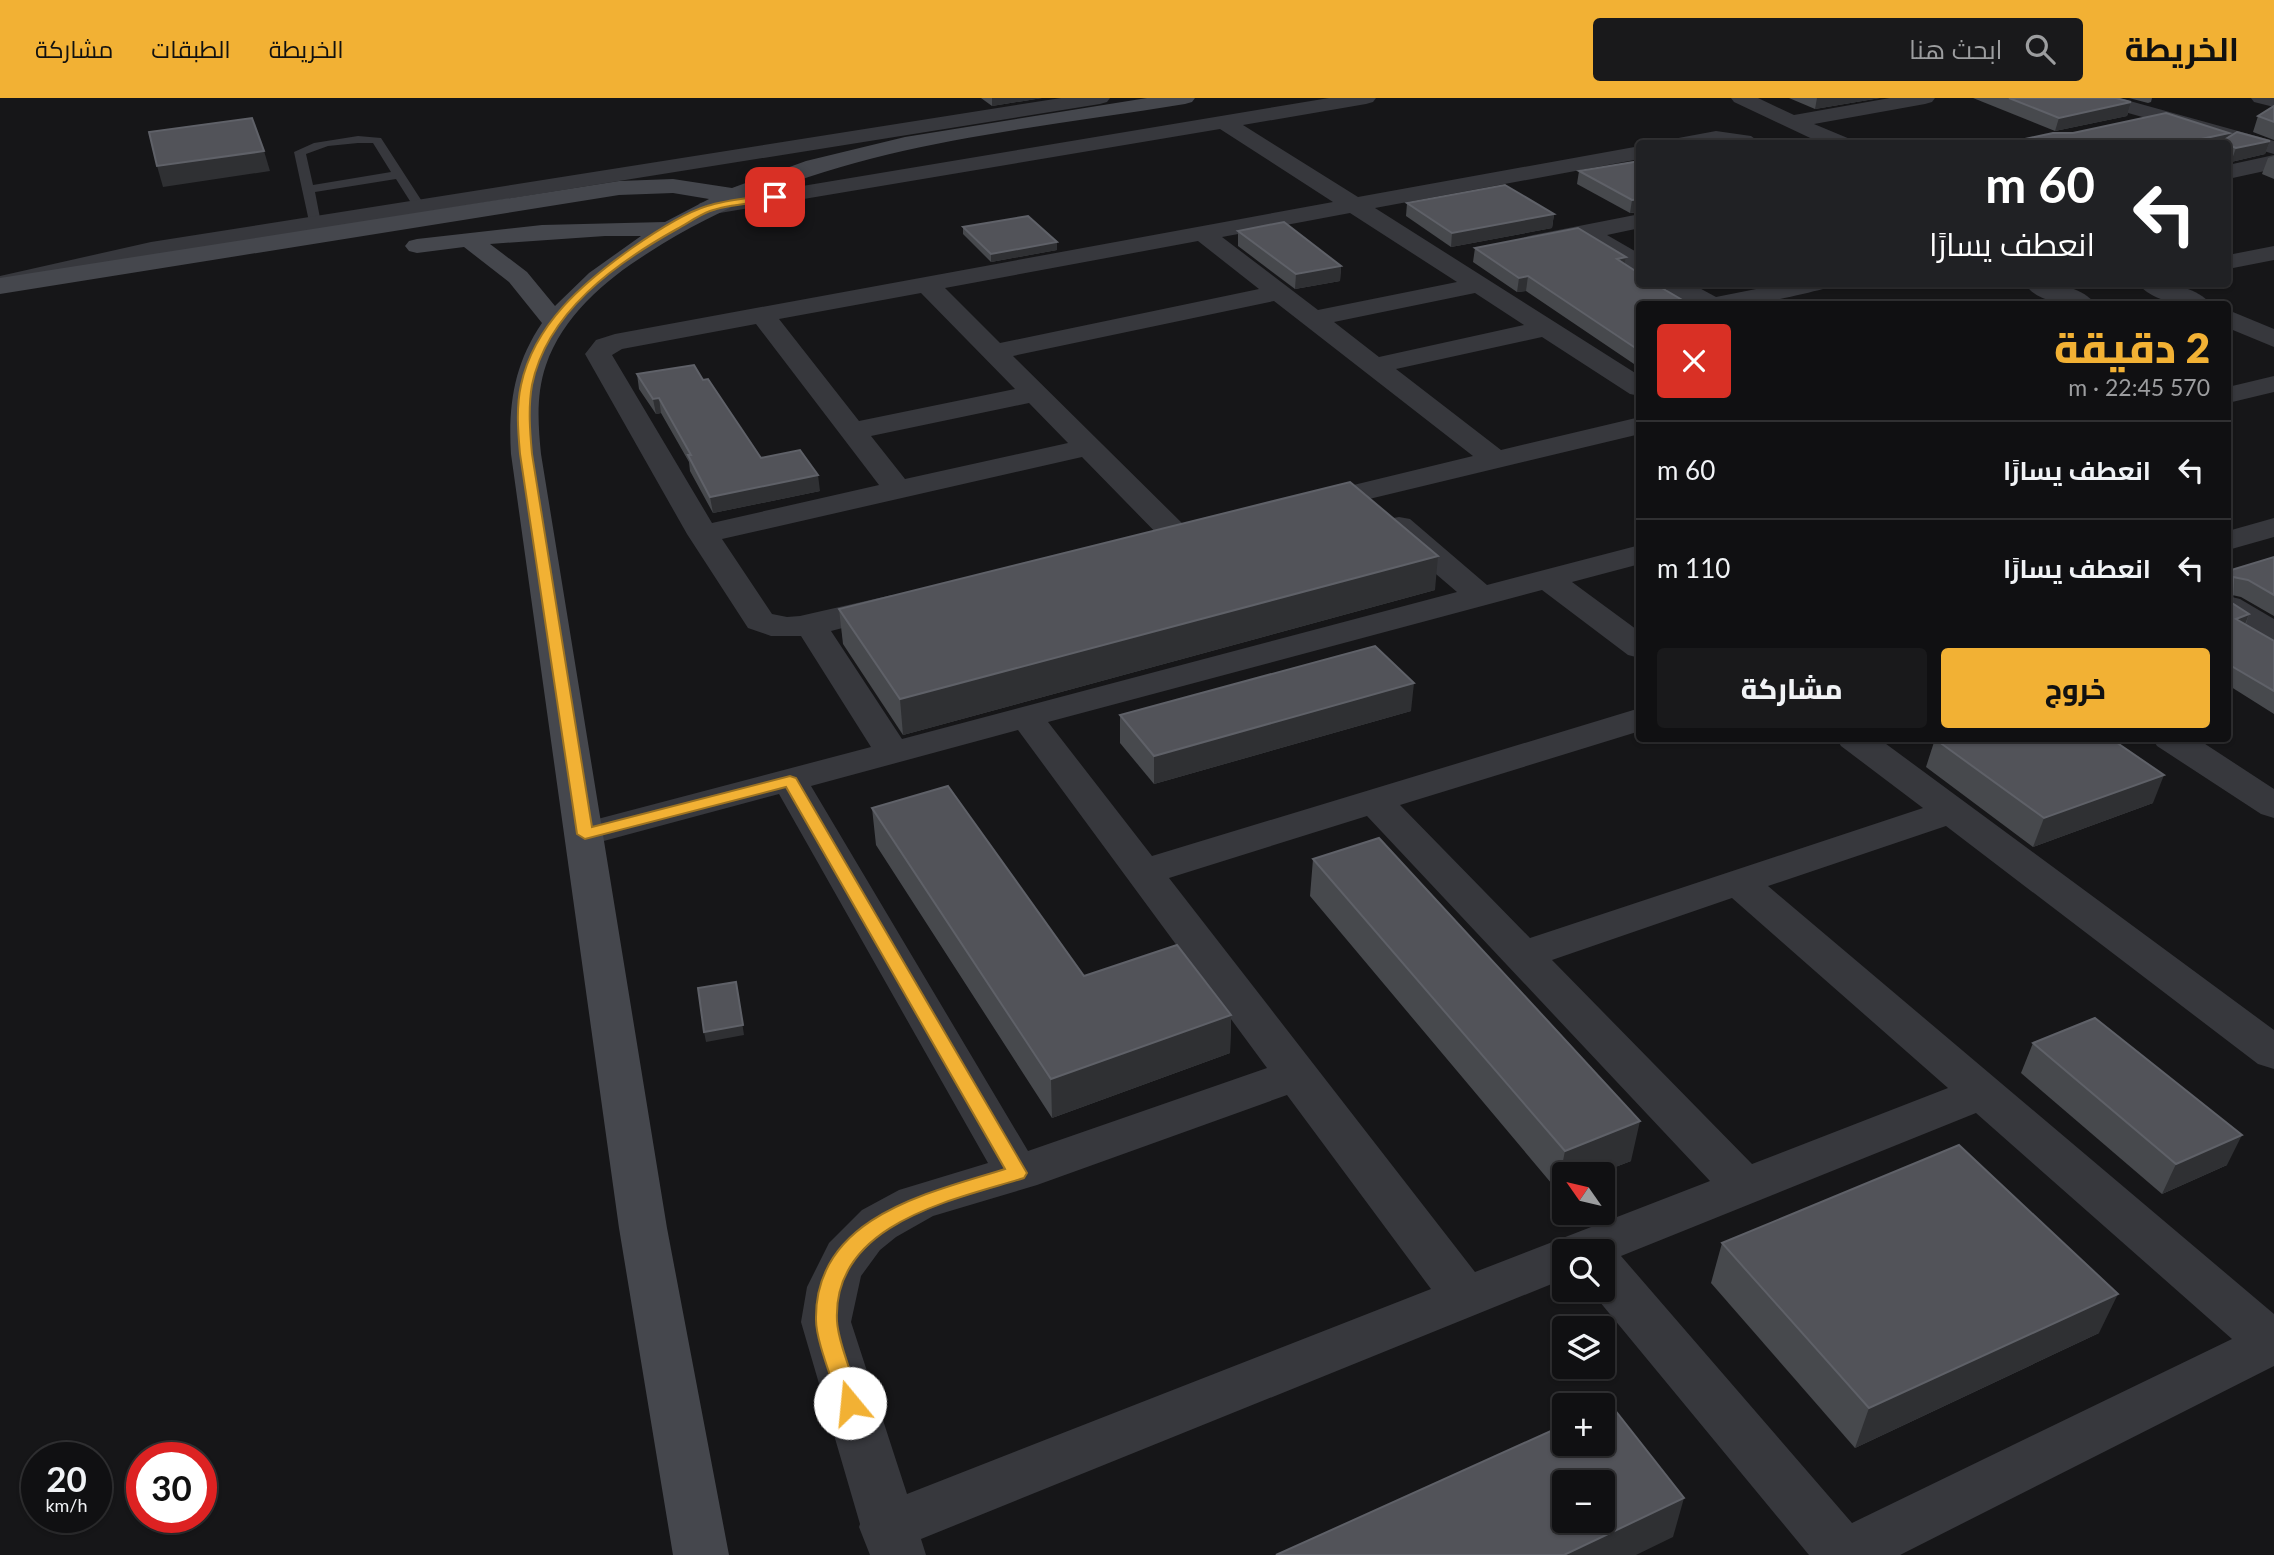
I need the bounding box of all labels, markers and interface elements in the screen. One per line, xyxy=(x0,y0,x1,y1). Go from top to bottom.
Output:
search box xyxy=(1593,18,2083,81)
text: الخريطة xyxy=(2125,28,2239,68)
icon: search xyxy=(2021,30,2059,68)
text: ابحث هنا xyxy=(1909,33,2003,65)
text: مشاركة xyxy=(35,34,113,63)
text: الطبقات xyxy=(151,34,231,63)
text: الخريطة xyxy=(269,34,344,63)
text: 60 m xyxy=(1985,155,2095,213)
pin xyxy=(745,167,805,227)
icon: left xyxy=(2119,168,2210,259)
icon: arrive xyxy=(756,178,794,216)
text: انعطف يسارًا xyxy=(1929,224,2095,263)
text: 2 دقيقة xyxy=(2054,322,2210,372)
button: close xyxy=(1657,324,1731,398)
text: 570 m · 22:45 xyxy=(2068,373,2210,401)
icon: left xyxy=(2172,451,2210,489)
text: 60 m xyxy=(1657,454,1715,486)
text: انعطف يسارًا xyxy=(2003,454,2151,486)
icon: left xyxy=(2172,549,2210,587)
text: 110 m xyxy=(1657,552,1730,584)
text: انعطف يسارًا xyxy=(2003,552,2151,584)
button: مشاركة xyxy=(1657,648,1927,728)
button: خروج xyxy=(1941,648,2210,728)
north arrow xyxy=(1552,1162,1615,1225)
map controls xyxy=(1552,1162,1615,1533)
button: search xyxy=(1552,1239,1615,1302)
button: layers xyxy=(1552,1316,1615,1379)
position arrow xyxy=(813,1366,887,1440)
button: + xyxy=(1552,1393,1615,1456)
speed limit sign: 30 xyxy=(126,1442,217,1533)
text: 20 xyxy=(46,1457,87,1499)
button: − xyxy=(1552,1470,1615,1533)
text: km/h xyxy=(45,1494,88,1516)

